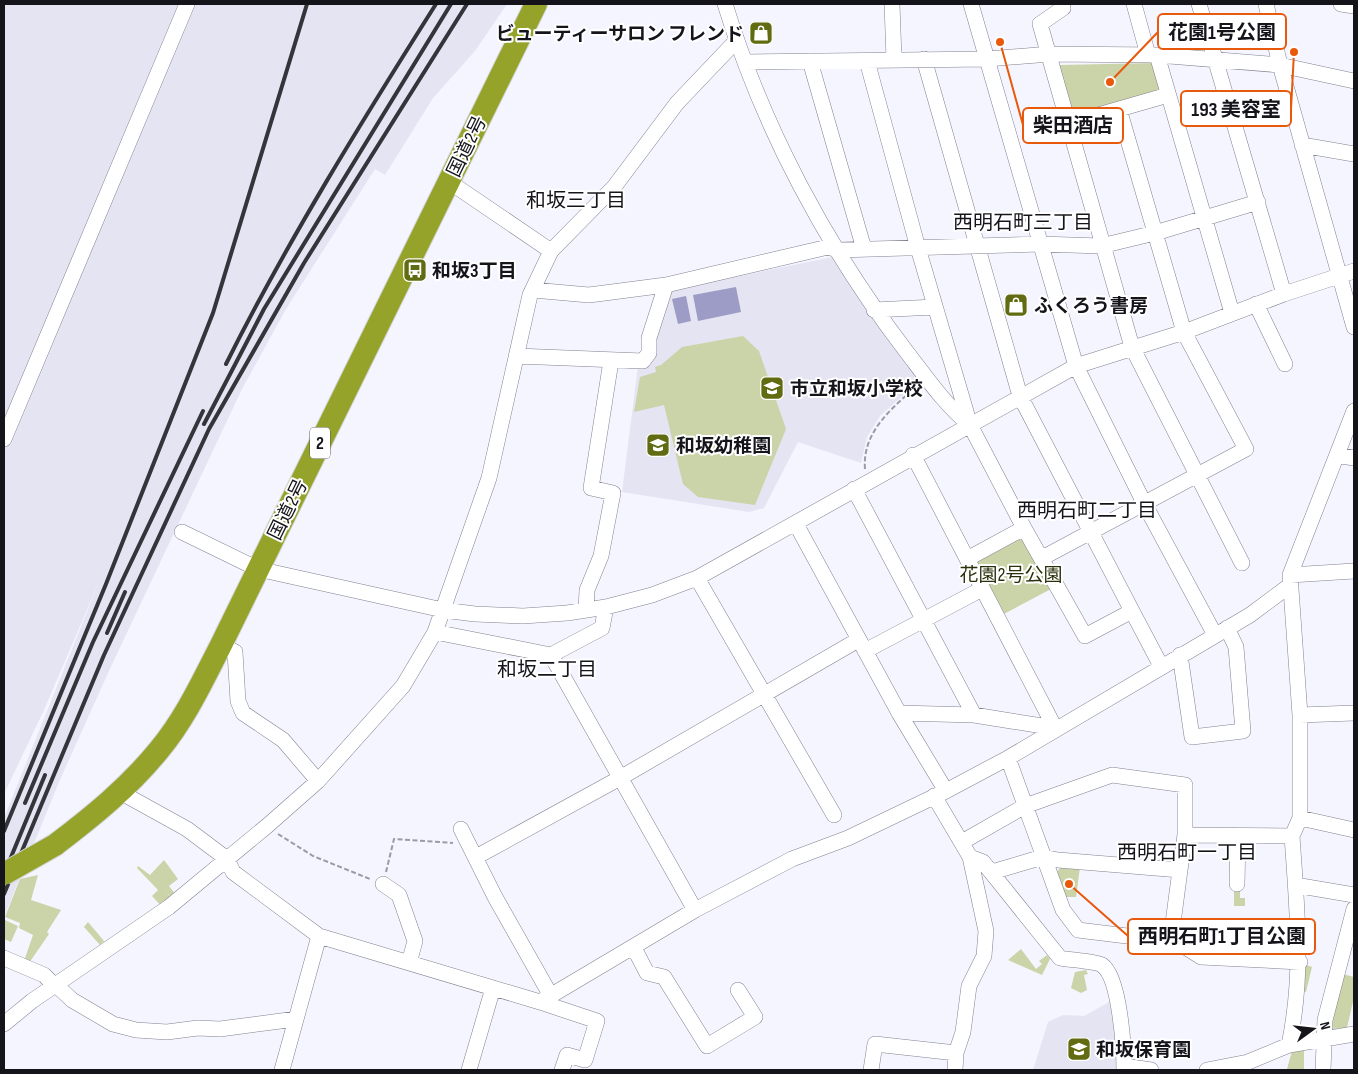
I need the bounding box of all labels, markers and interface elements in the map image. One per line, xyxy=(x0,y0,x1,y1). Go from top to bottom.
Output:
callout: 花園1号公園 xyxy=(1158,14,1286,49)
shop icon: ビューティーサロン フレンド xyxy=(748,20,774,46)
text: 花園1号公園 xyxy=(1168,21,1276,45)
place label: ビューティーサロン フレンド xyxy=(496,23,744,46)
callout: 193 美容室 xyxy=(1181,91,1291,126)
text: 193 美容室 xyxy=(1191,98,1281,122)
callout: 柴田酒店 xyxy=(1023,108,1123,143)
street label: 国道2号 xyxy=(443,112,492,181)
text: 柴田酒店 xyxy=(1033,114,1113,138)
district label: 和坂三丁目 xyxy=(526,189,626,213)
district label: 西明石町三丁目 xyxy=(953,211,1093,235)
bus stop icon: 和坂3丁目 xyxy=(402,257,428,283)
place label: 和坂3丁目 xyxy=(432,260,517,283)
shop icon: ふくろう書房 xyxy=(1003,292,1029,318)
place label: ふくろう書房 xyxy=(1034,295,1148,318)
school or university icon: 市立和坂小学校 xyxy=(759,375,785,401)
place label: 市立和坂小学校 xyxy=(790,378,923,401)
road number: 2 xyxy=(310,428,330,458)
school or university icon: 和坂幼稚園 xyxy=(645,432,671,458)
place label: 和坂幼稚園 xyxy=(676,435,771,458)
street label: 国道2号 xyxy=(264,475,313,544)
district label: 西明石町二丁目 xyxy=(1017,499,1157,523)
park label: 花園2号公園 xyxy=(960,564,1062,587)
district label: 和坂二丁目 xyxy=(497,658,597,682)
district label: 西明石町一丁目 xyxy=(1117,841,1257,865)
callout: 西明石町1丁目公園 xyxy=(1128,919,1315,954)
text: 西明石町1丁目公園 xyxy=(1138,925,1306,949)
north arrow xyxy=(1288,1004,1338,1054)
text: N xyxy=(1316,1020,1334,1032)
school or university icon: 和坂保育園 xyxy=(1066,1036,1092,1062)
place label: 和坂保育園 xyxy=(1096,1039,1191,1062)

